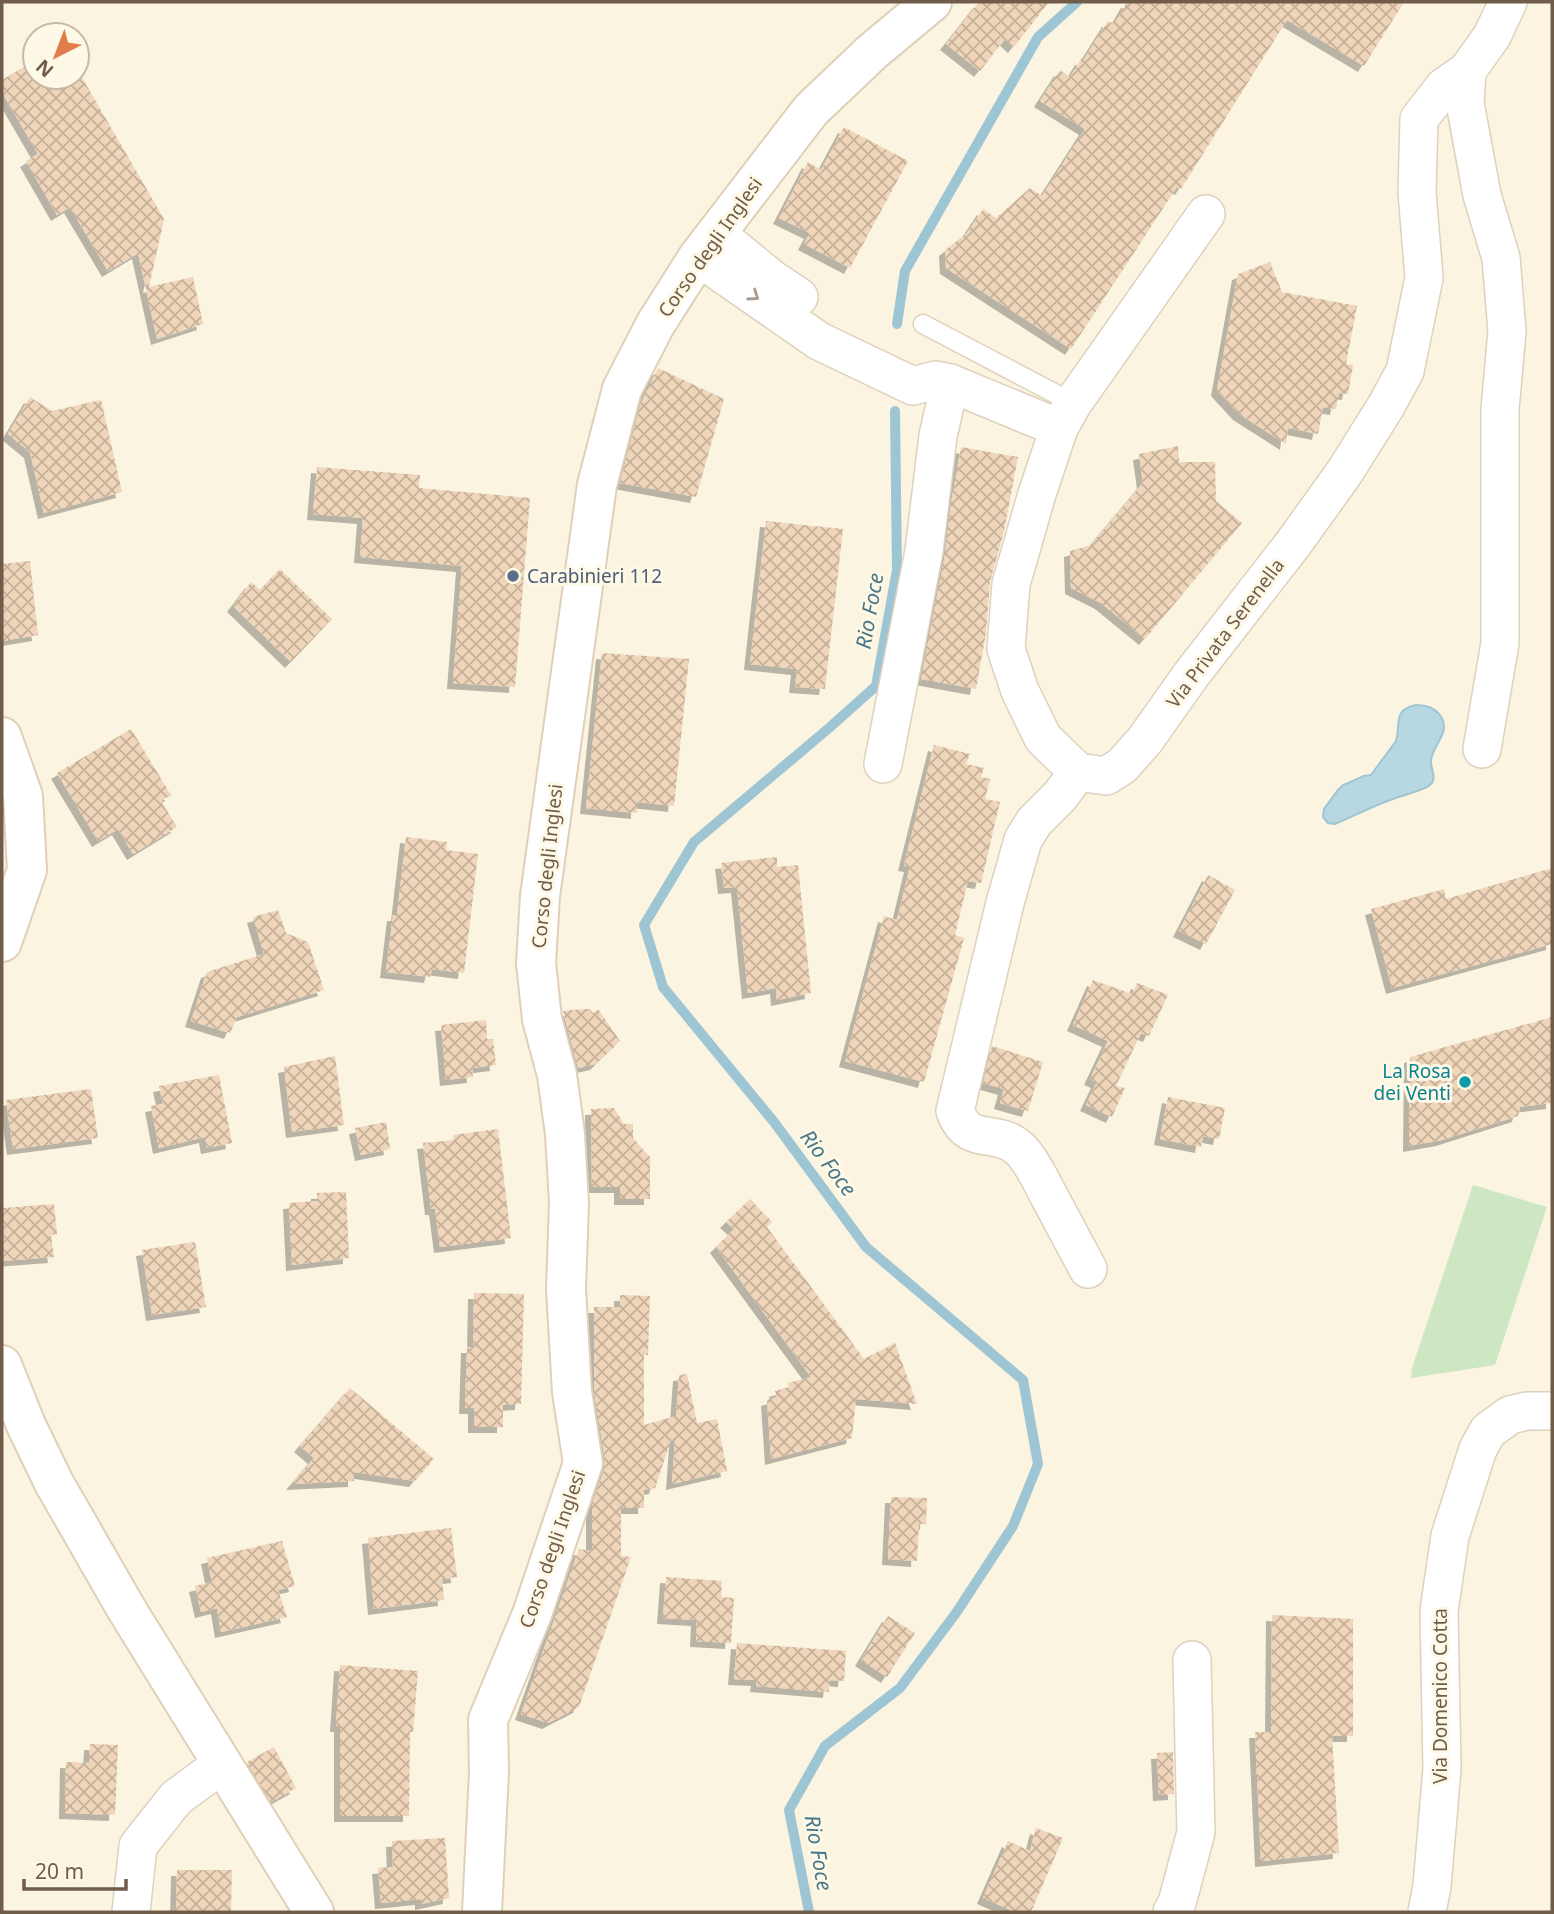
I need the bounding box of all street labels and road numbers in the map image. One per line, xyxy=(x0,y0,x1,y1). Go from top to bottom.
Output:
street label: Corso degli Inglesi xyxy=(652,172,768,322)
street label: Via Privata Serenella xyxy=(1160,553,1290,713)
street label: Corso degli Inglesi xyxy=(525,782,569,950)
street label: Corso degli Inglesi xyxy=(513,1467,591,1631)
street label: Via Domenico Cotta xyxy=(1427,1608,1453,1784)

